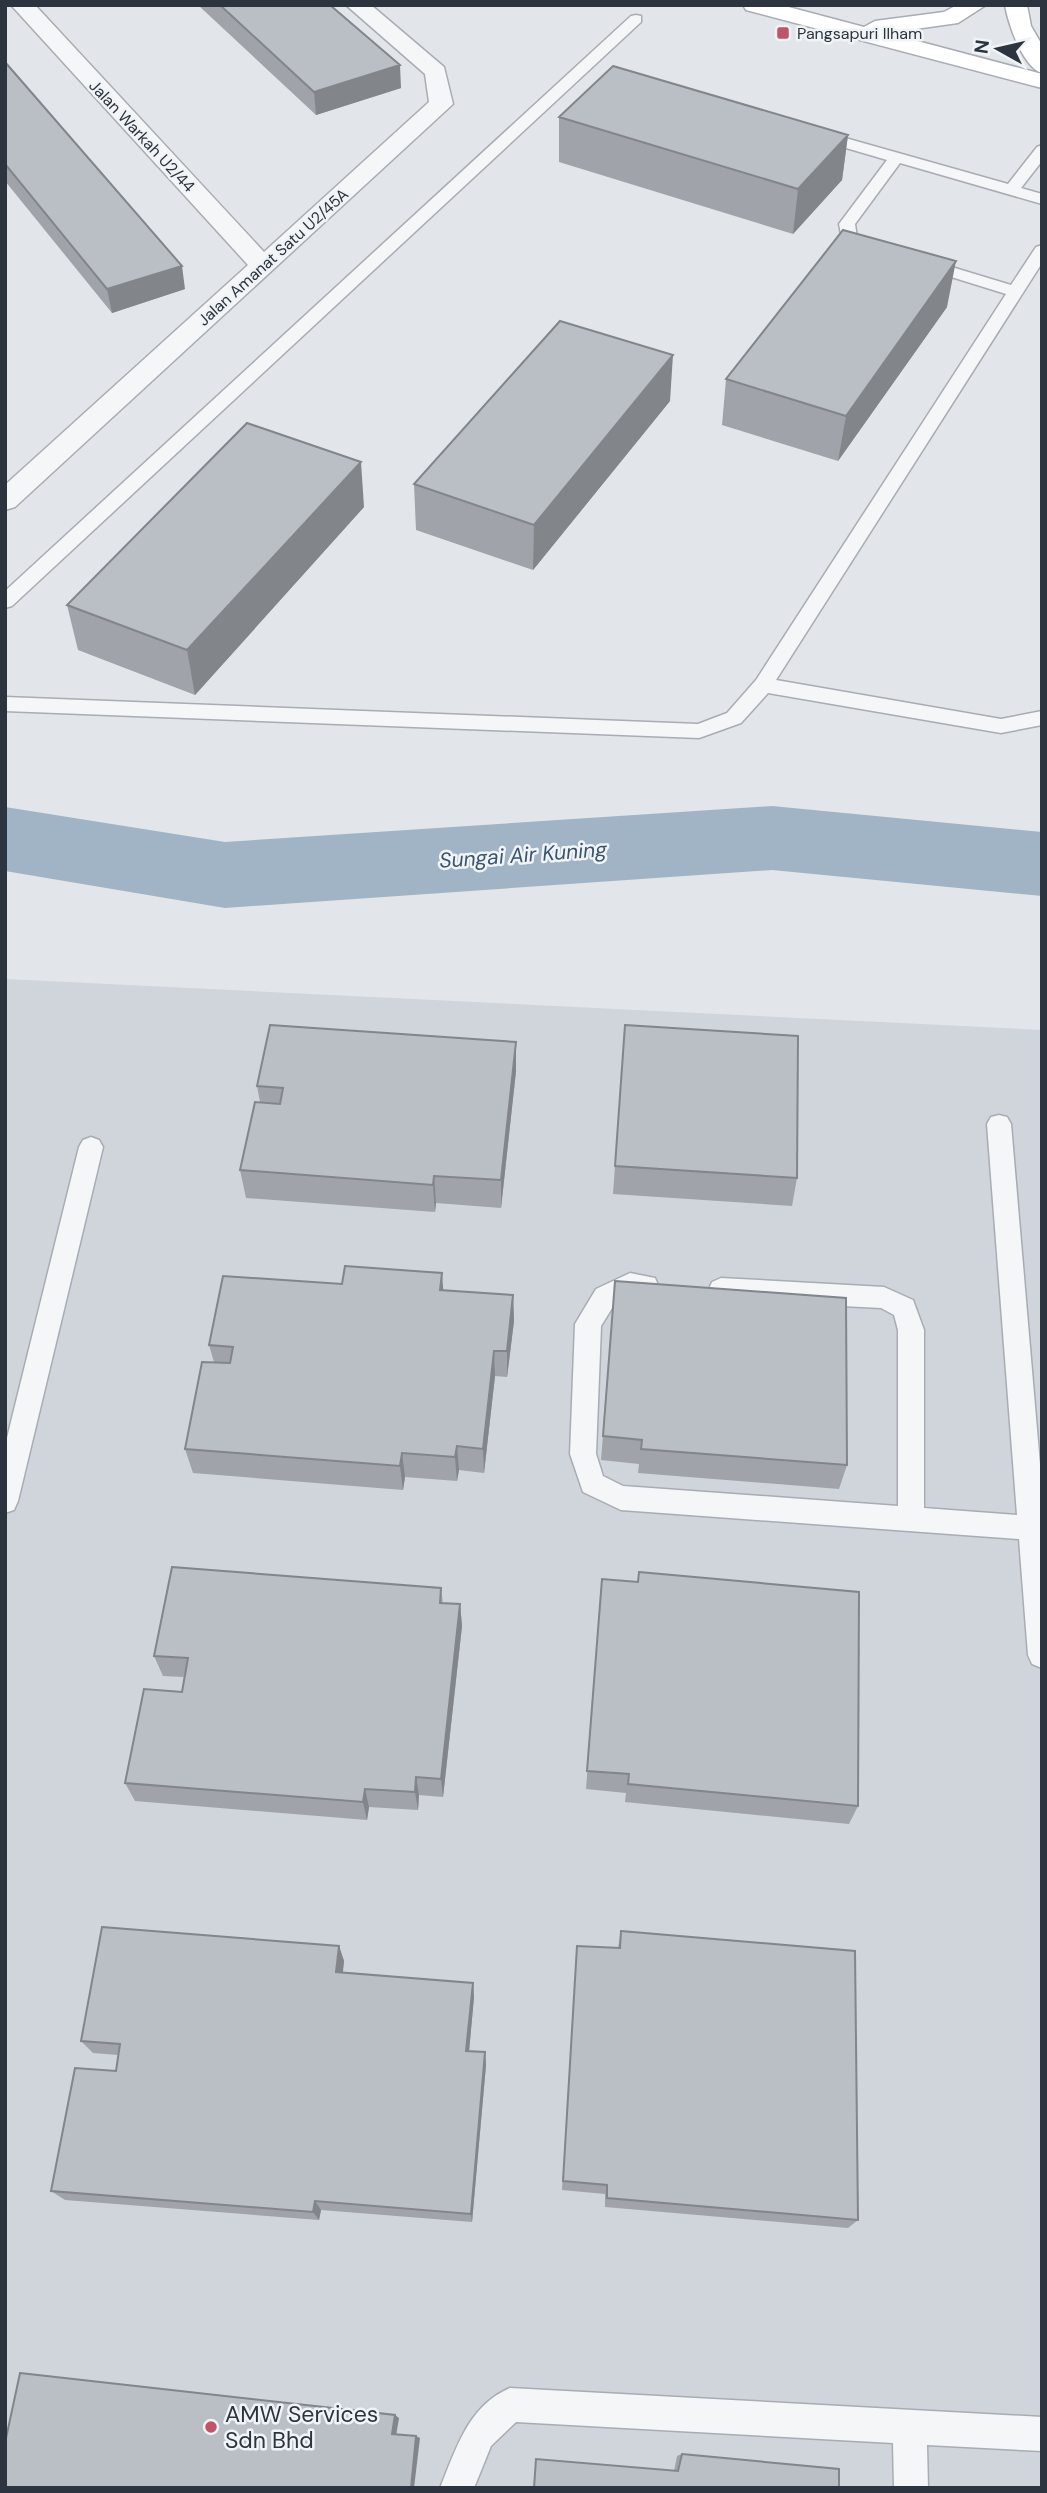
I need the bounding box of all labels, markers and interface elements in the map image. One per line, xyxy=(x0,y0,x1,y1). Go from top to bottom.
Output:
north arrow xyxy=(963,14,1033,84)
place label: Pangsapuri Ilham xyxy=(797,23,922,44)
marker: Pangsapuri Ilham xyxy=(775,25,791,41)
text: N xyxy=(968,38,995,55)
street label: Jalan Warkah U2/44 xyxy=(84,75,200,197)
street label: Jalan Amanat Satu U2/45A xyxy=(193,183,353,330)
water label: Sungai Air Kuning xyxy=(438,835,608,875)
place label: AMW Services Sdn Bhd xyxy=(225,2399,378,2455)
marker: AMW Services Sdn Bhd xyxy=(203,2419,219,2435)

